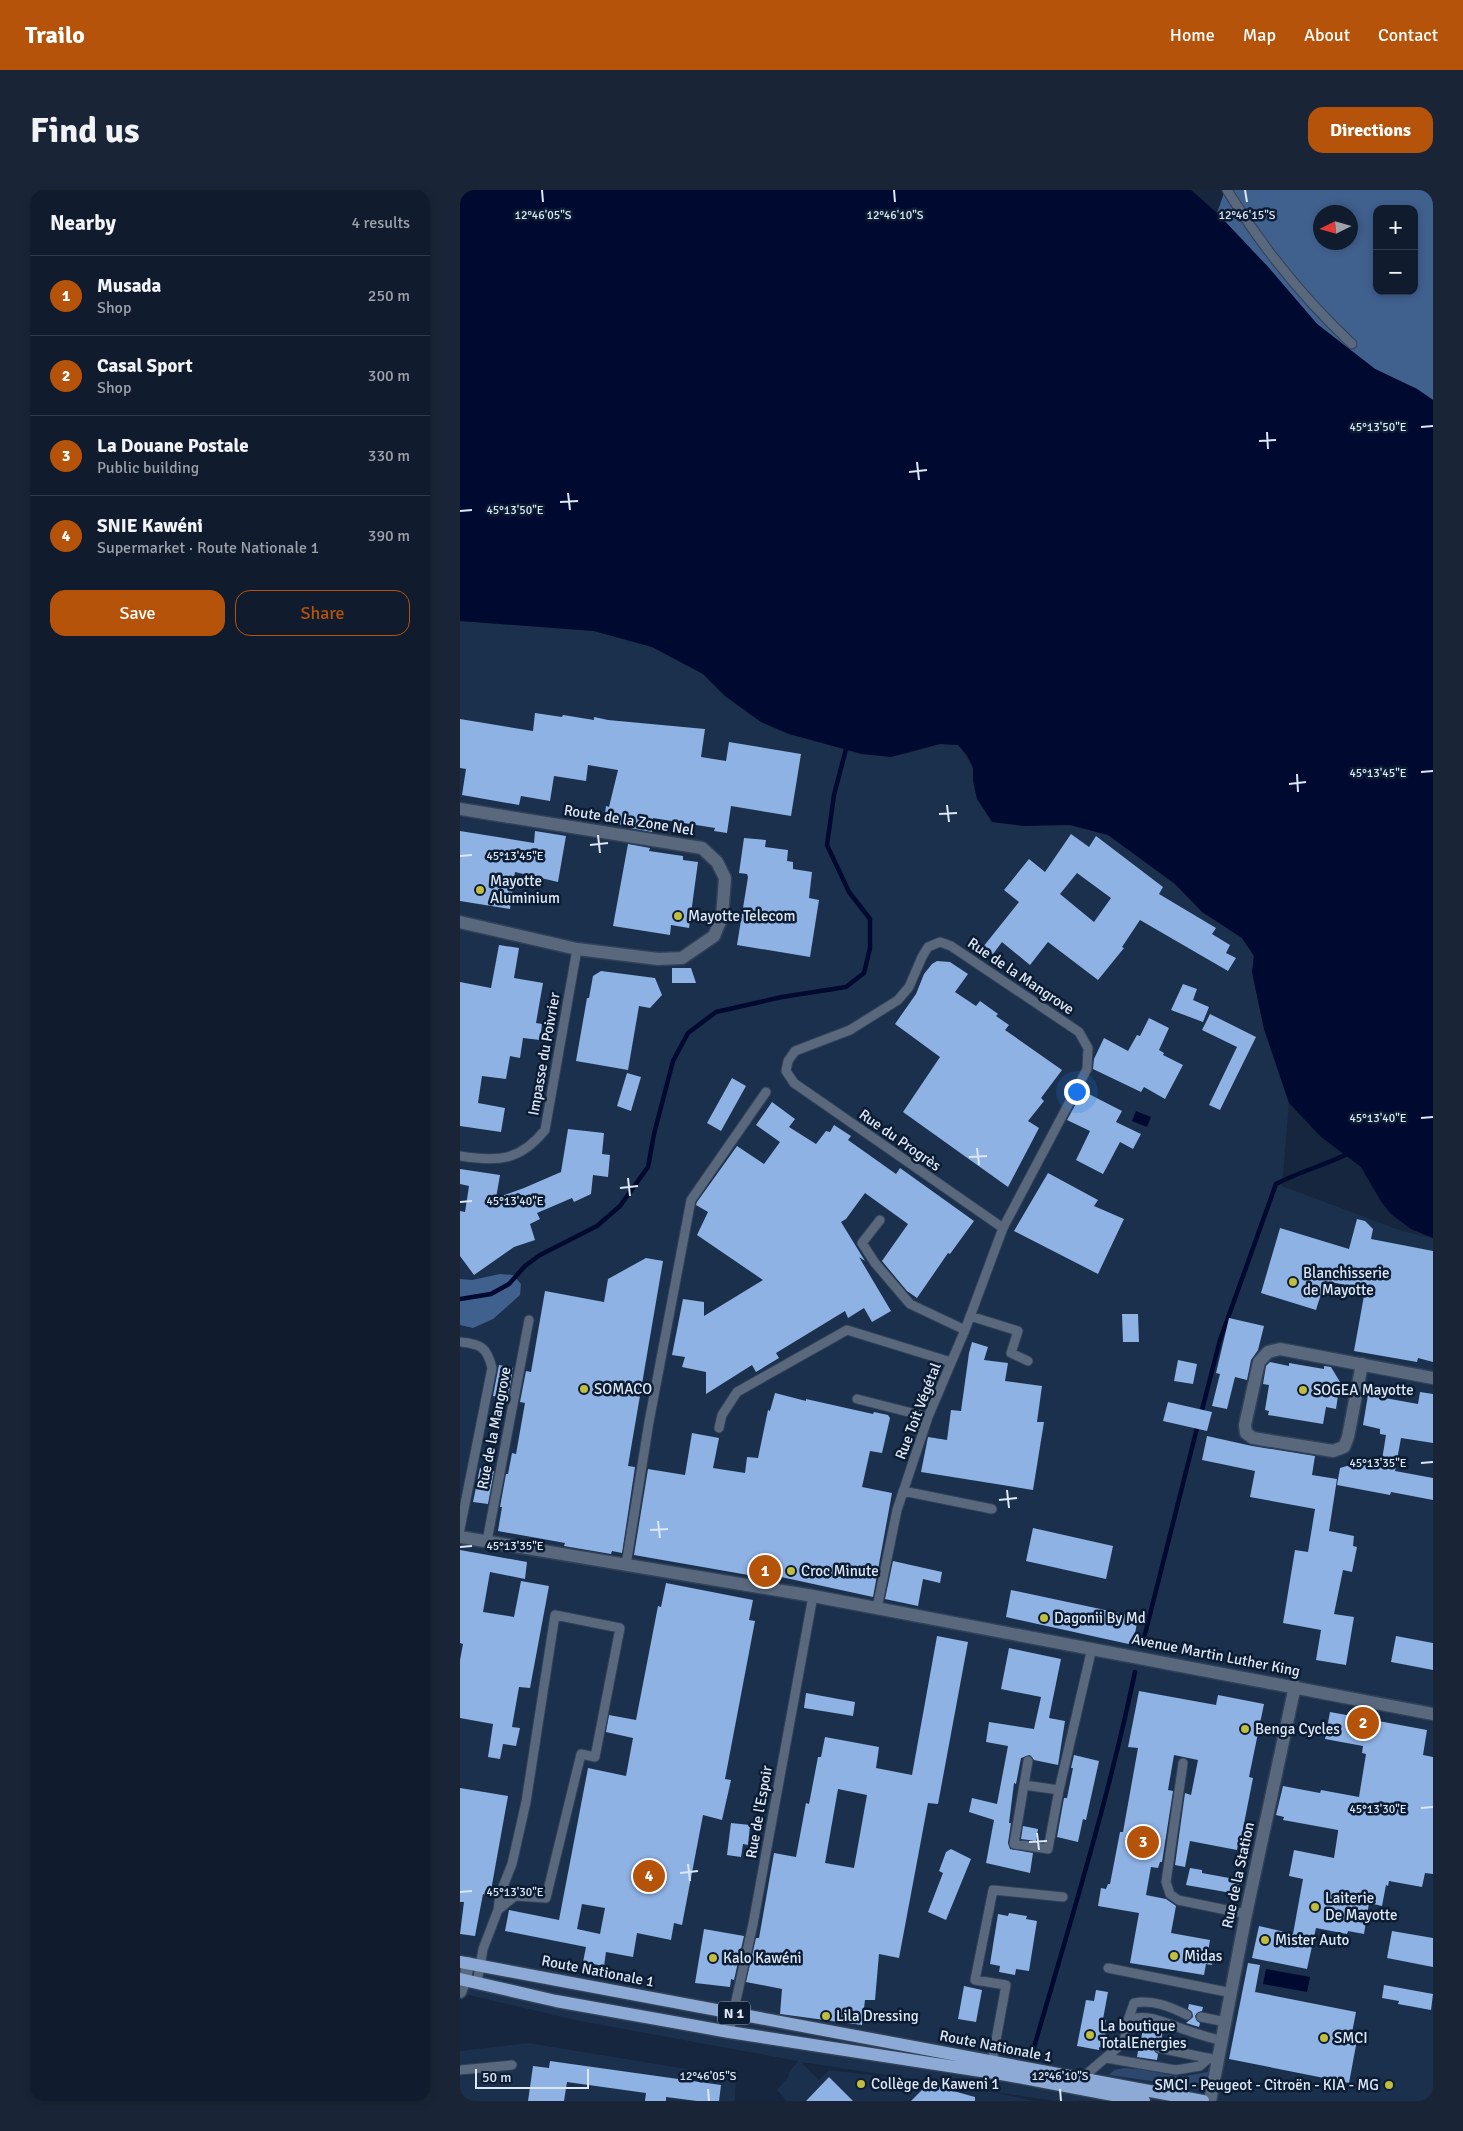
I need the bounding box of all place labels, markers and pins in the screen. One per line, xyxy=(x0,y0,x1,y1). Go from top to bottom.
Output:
place label: Mayotte Aluminium xyxy=(490,872,560,907)
marker: Mayotte Aluminium xyxy=(474,884,486,896)
place label: Mayotte Telecom xyxy=(688,907,795,925)
marker: Mayotte Telecom xyxy=(672,910,684,922)
place label: Blanchisserie de Mayotte xyxy=(1303,1264,1390,1299)
marker: Blanchisserie de Mayotte xyxy=(1287,1276,1299,1288)
place label: SOMACO xyxy=(594,1380,652,1398)
place label: SOGEA Mayotte xyxy=(1313,1381,1414,1399)
marker: SOMACO xyxy=(578,1383,590,1395)
marker: SOGEA Mayotte xyxy=(1297,1384,1309,1396)
pin: 1 xyxy=(749,1552,781,1590)
place label: Croc Minute xyxy=(801,1562,879,1580)
marker: Croc Minute xyxy=(785,1565,797,1577)
place label: Dagonii By Md xyxy=(1054,1609,1146,1627)
marker: Dagonii By Md xyxy=(1038,1612,1050,1624)
pin: 2 xyxy=(1347,1704,1379,1742)
place label: Benga Cycles xyxy=(1255,1720,1340,1738)
marker: Benga Cycles xyxy=(1239,1723,1251,1735)
pin: 3 xyxy=(1127,1823,1159,1861)
pin: 4 xyxy=(633,1857,665,1895)
place label: Laiterie De Mayotte xyxy=(1325,1889,1397,1924)
marker: Laiterie De Mayotte xyxy=(1309,1901,1321,1913)
place label: Mister Auto xyxy=(1275,1931,1350,1949)
marker: Mister Auto xyxy=(1259,1934,1271,1946)
place label: Midas xyxy=(1184,1947,1223,1965)
place label: Kalo Kawéni xyxy=(723,1949,802,1967)
marker: Midas xyxy=(1168,1950,1180,1962)
marker: Kalo Kawéni xyxy=(707,1952,719,1964)
place label: Lila Dressing xyxy=(836,2007,919,2025)
marker: Lila Dressing xyxy=(820,2010,832,2022)
place label: La boutique TotalEnergies xyxy=(1100,2017,1187,2052)
marker: La boutique TotalEnergies xyxy=(1084,2029,1096,2041)
place label: SMCI xyxy=(1334,2029,1368,2047)
marker: SMCI xyxy=(1318,2032,1330,2044)
place label: Collège de Kaweni 1 xyxy=(871,2075,999,2093)
place label: SMCI - Peugeot - Citroën - KIA - MG xyxy=(1154,2076,1379,2094)
marker: Collège de Kaweni 1 xyxy=(855,2078,867,2090)
marker: SMCI - Peugeot - Citroën - KIA - MG xyxy=(1383,2079,1395,2091)

